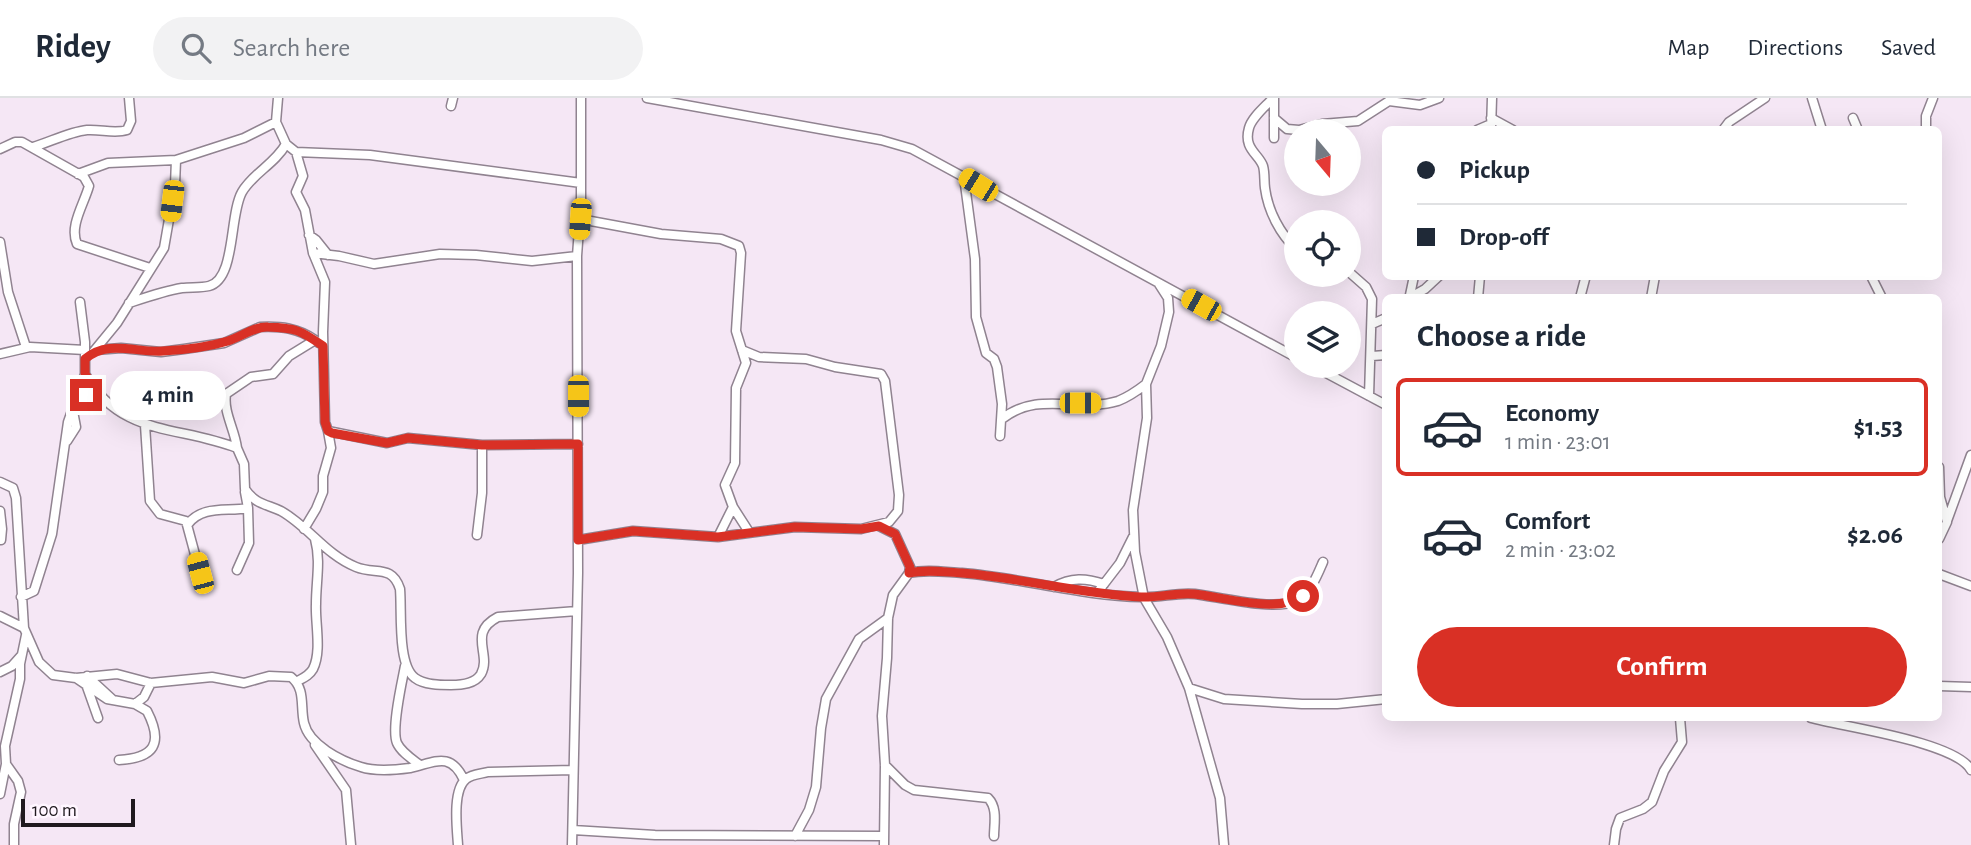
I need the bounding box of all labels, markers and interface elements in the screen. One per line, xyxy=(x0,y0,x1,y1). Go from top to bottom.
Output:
search box xyxy=(153,17,643,80)
icon: search xyxy=(177,29,215,67)
text: Ridey xyxy=(35,31,111,64)
text: Search here xyxy=(233,35,350,61)
text: Map xyxy=(1667,36,1709,60)
text: Directions xyxy=(1747,36,1843,60)
text: Saved xyxy=(1881,36,1936,60)
north arrow xyxy=(1284,119,1362,196)
map controls xyxy=(1284,119,1361,378)
text: Pickup xyxy=(1459,157,1530,183)
car xyxy=(955,165,1002,205)
car xyxy=(160,179,185,223)
car xyxy=(569,197,592,241)
button: locate xyxy=(1284,210,1361,287)
text: Drop-off xyxy=(1459,224,1548,250)
car xyxy=(1178,286,1225,324)
button: layers xyxy=(1284,301,1361,378)
text: Choose a ride xyxy=(1417,320,1586,352)
callout: 4 min xyxy=(110,370,226,420)
car xyxy=(568,375,589,417)
route end xyxy=(70,379,102,411)
text: 4 min xyxy=(142,384,194,407)
car xyxy=(1060,393,1102,414)
icon: car xyxy=(1421,396,1484,459)
text: Economy xyxy=(1505,400,1599,426)
text: $1.53 xyxy=(1854,414,1903,440)
text: 1 min · 23:01 xyxy=(1505,431,1611,454)
icon: car xyxy=(1421,504,1484,567)
text: Comfort xyxy=(1505,508,1590,534)
text: $2.06 xyxy=(1847,522,1903,548)
text: 2 min · 23:02 xyxy=(1505,539,1616,562)
car xyxy=(185,550,216,596)
route start xyxy=(1287,580,1319,612)
button: Confirm xyxy=(1417,627,1907,707)
scale bar xyxy=(21,796,135,828)
text: 100 m xyxy=(32,801,77,820)

